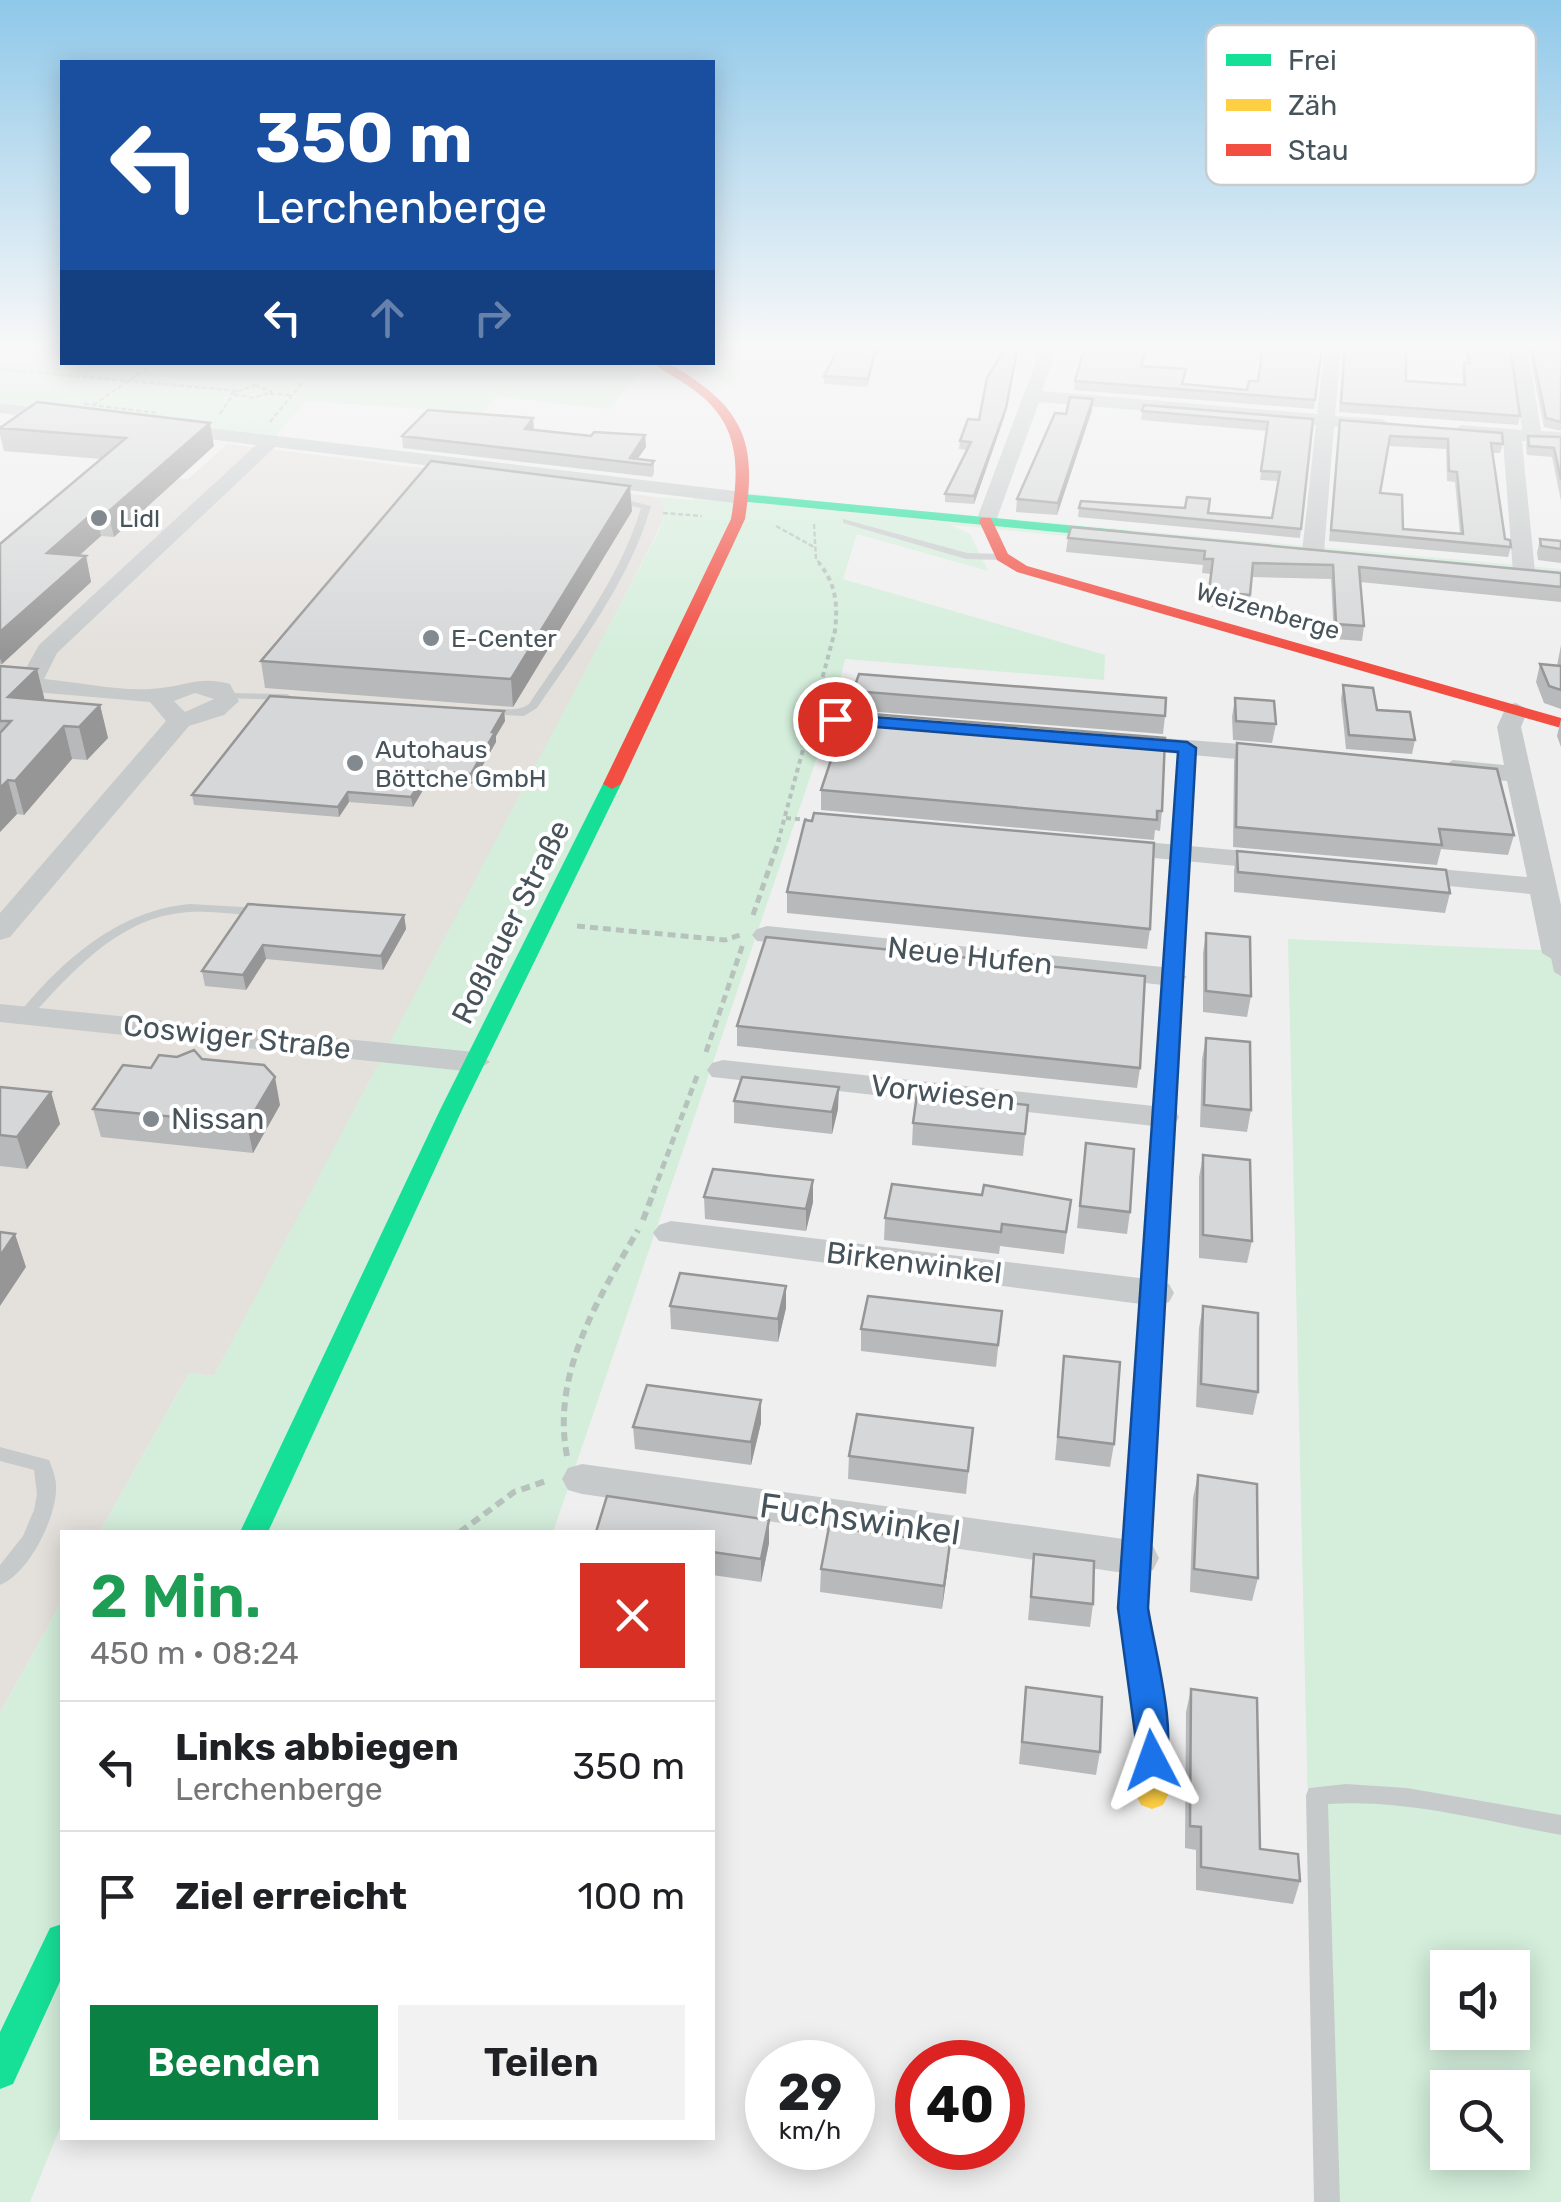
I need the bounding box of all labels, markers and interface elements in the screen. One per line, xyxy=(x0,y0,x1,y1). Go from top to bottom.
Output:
legend xyxy=(1206,25,1536,185)
text: Frei xyxy=(1288,44,1337,77)
text: Zäh xyxy=(1288,89,1337,122)
text: 350 m xyxy=(255,97,473,180)
icon: left xyxy=(90,100,220,230)
text: Stau xyxy=(1288,134,1349,167)
text: Lerchenberge xyxy=(255,181,547,234)
icon: left xyxy=(255,290,310,345)
icon: ahead xyxy=(360,290,415,345)
icon: right xyxy=(465,290,520,345)
place label: Lidl xyxy=(119,504,160,533)
marker: Lidl xyxy=(88,507,110,529)
street label: Weizenberge xyxy=(1193,577,1343,645)
place label: E-Center xyxy=(451,624,557,653)
marker: E-Center xyxy=(420,627,442,649)
pin xyxy=(793,677,878,762)
icon: arrive xyxy=(808,692,863,747)
place label: Autohaus Böttche GmbH xyxy=(375,735,547,793)
marker: Autohaus Böttche GmbH xyxy=(344,752,366,774)
street label: Roßlauer Straße xyxy=(444,814,578,1030)
street label: Neue Hufen xyxy=(886,929,1054,983)
street label: Coswiger Straße xyxy=(121,1007,353,1067)
street label: Vorwiesen xyxy=(869,1068,1017,1118)
place label: Nissan xyxy=(171,1101,264,1137)
marker: Nissan xyxy=(140,1108,162,1130)
street label: Birkenwinkel xyxy=(824,1234,1004,1292)
street label: Fuchswinkel xyxy=(757,1484,963,1554)
text: 2 Min. xyxy=(90,1561,261,1632)
button: close xyxy=(580,1563,685,1668)
text: 450 m · 08:24 xyxy=(90,1634,299,1672)
position arrow xyxy=(1100,1708,1204,1812)
text: Links abbiegen xyxy=(175,1724,459,1770)
icon: left xyxy=(90,1739,145,1794)
text: 350 m xyxy=(572,1743,685,1789)
text: Lerchenberge xyxy=(175,1770,383,1808)
icon: arrive xyxy=(90,1869,145,1924)
text: Ziel erreicht xyxy=(175,1873,407,1919)
text: 100 m xyxy=(577,1873,685,1919)
map controls xyxy=(1430,1950,1530,2170)
button: sound xyxy=(1430,1950,1530,2050)
button: Beenden xyxy=(90,2005,378,2120)
button: Teilen xyxy=(398,2005,685,2120)
speed limit sign: 40 xyxy=(895,2040,1025,2170)
text: 29 xyxy=(778,2063,842,2123)
button: search xyxy=(1430,2070,1530,2170)
text: km/h xyxy=(779,2116,841,2145)

